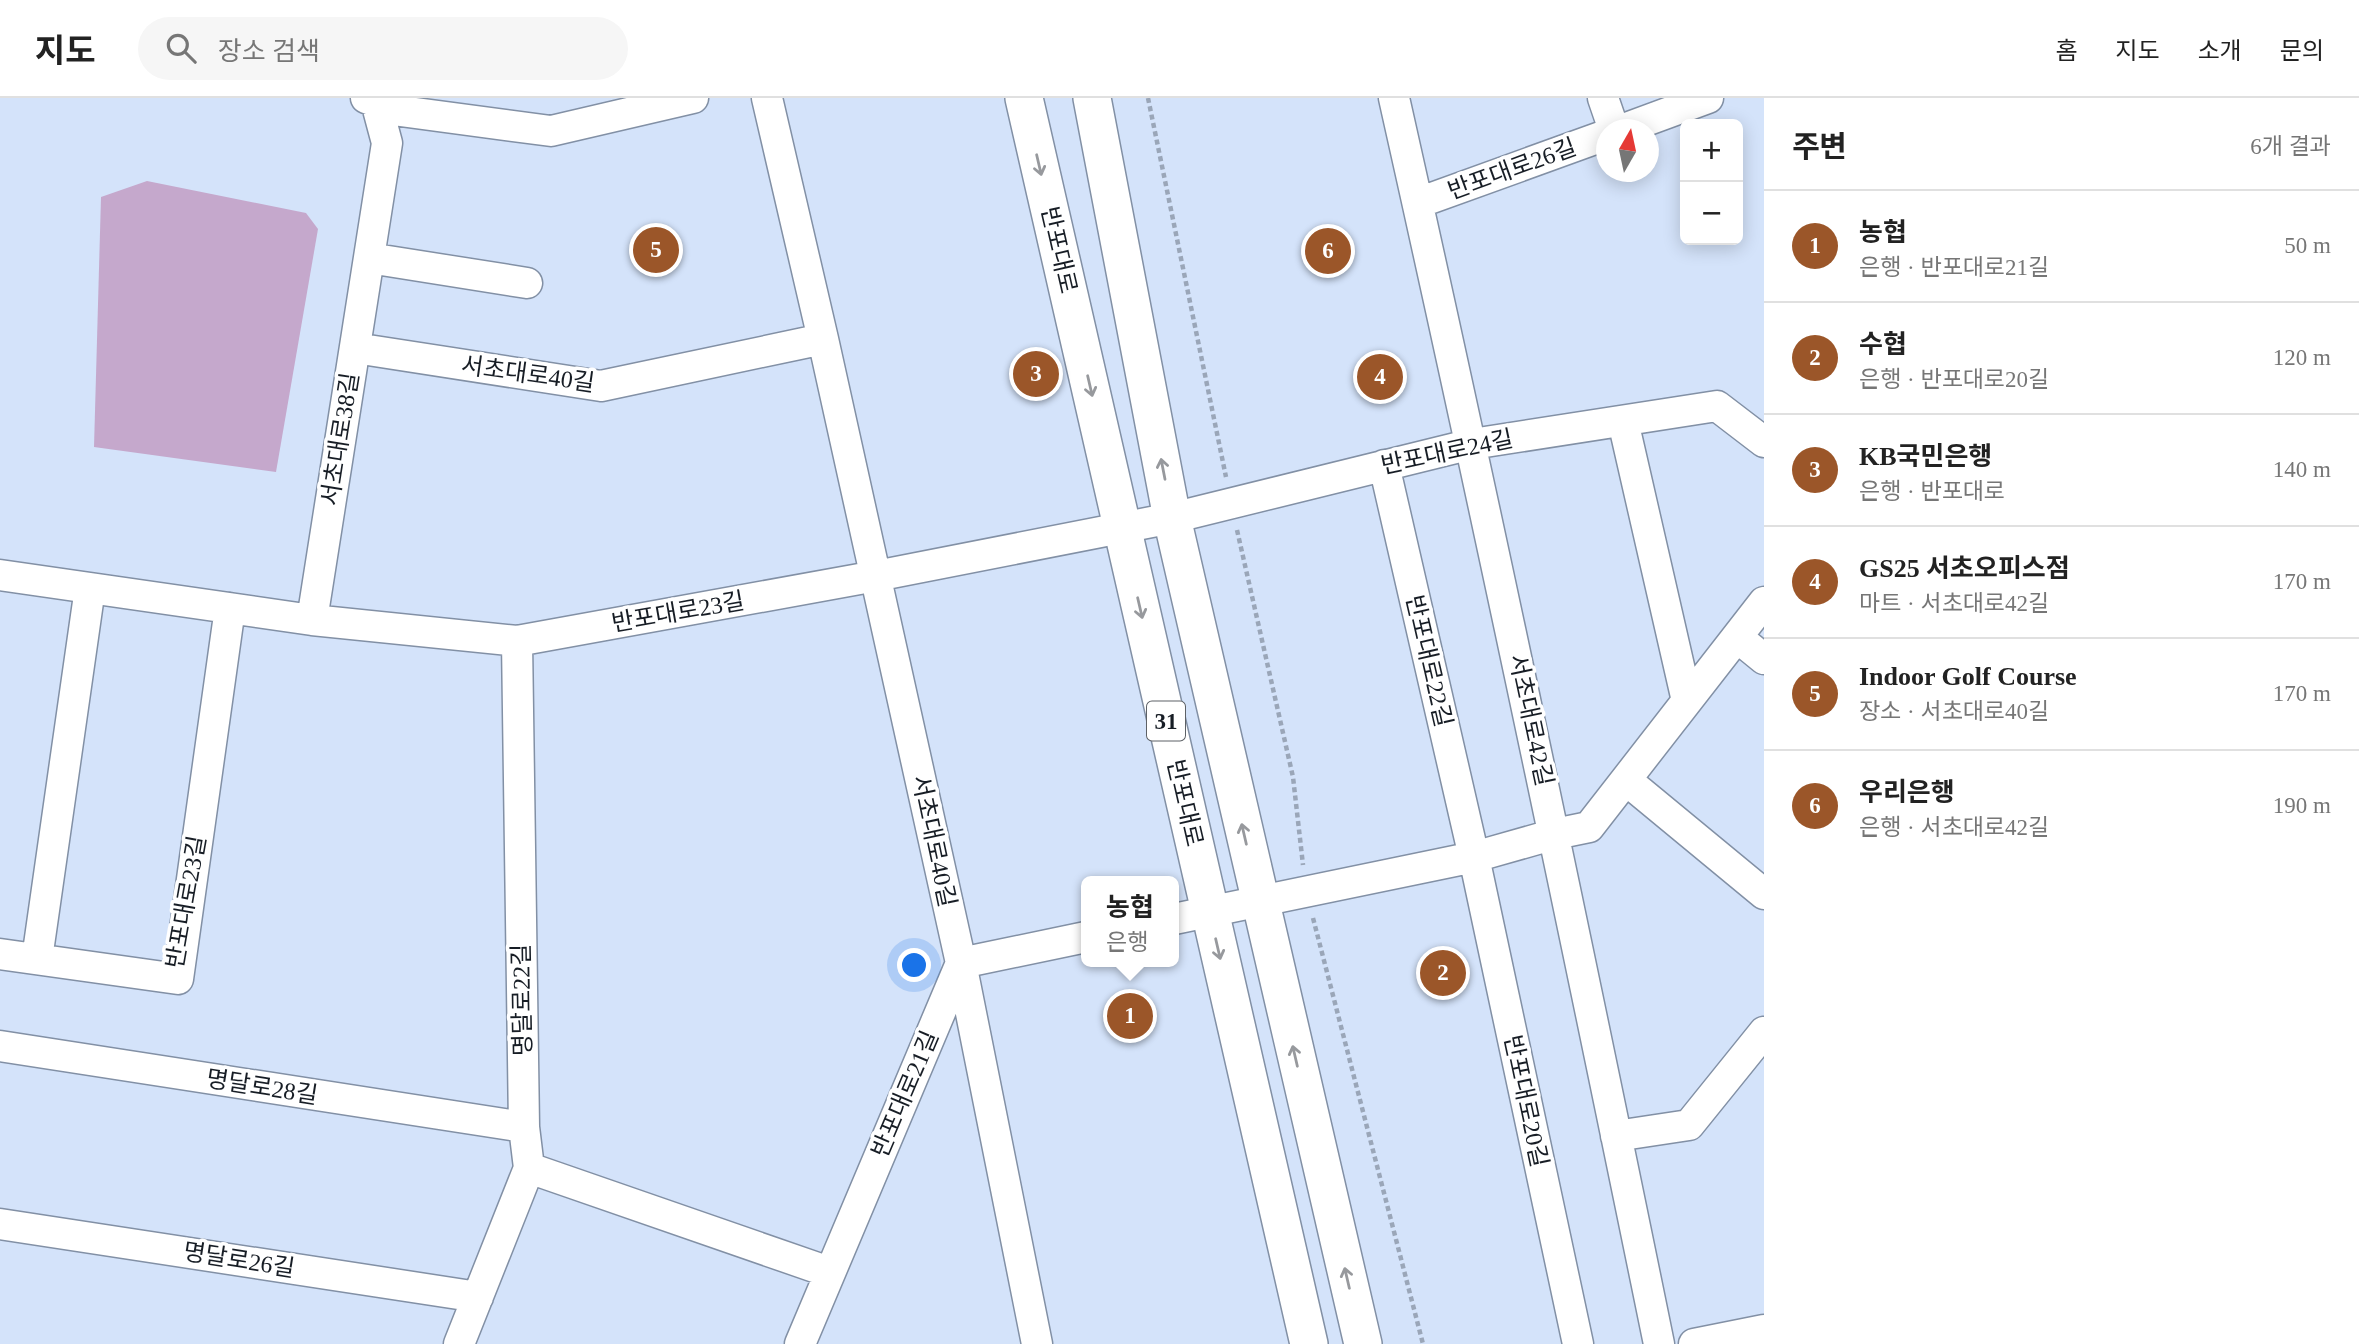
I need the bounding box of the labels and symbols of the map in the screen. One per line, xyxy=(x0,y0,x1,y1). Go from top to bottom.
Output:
north arrow xyxy=(1596,119,1659,182)
street label: 반포대로26길 xyxy=(1444,134,1580,204)
one-way arrow xyxy=(1033,153,1047,176)
street label: 반포대로 xyxy=(1036,204,1082,296)
pin: 5 xyxy=(633,224,679,276)
pin: 6 xyxy=(1305,225,1351,277)
pin: 3 xyxy=(1013,348,1059,400)
pin: 4 xyxy=(1357,351,1403,403)
street label: 서초대로40길 xyxy=(460,352,596,396)
street label: 서초대로38길 xyxy=(317,371,363,507)
one-way arrow xyxy=(1083,374,1097,397)
street label: 반포대로24길 xyxy=(1379,425,1515,479)
one-way arrow xyxy=(1155,458,1169,481)
street label: 반포대로23길 xyxy=(610,588,746,636)
street label: 반포대로22길 xyxy=(1401,593,1457,729)
one-way arrow xyxy=(1134,596,1148,619)
street label: 서초대로42길 xyxy=(1504,652,1558,788)
road number: 31 xyxy=(1147,702,1185,740)
street label: 반포대로 xyxy=(1162,757,1208,849)
street label: 서초대로40길 xyxy=(907,773,961,909)
one-way arrow xyxy=(1237,824,1250,846)
street label: 반포대로23길 xyxy=(162,834,210,970)
one-way arrow xyxy=(1212,937,1226,960)
street label: 명달로22길 xyxy=(508,944,536,1056)
pin: 2 xyxy=(1420,947,1466,999)
your location xyxy=(897,948,931,982)
pin: 1 xyxy=(1107,990,1153,1042)
street label: 반포대로21길 xyxy=(867,1027,943,1161)
street label: 반포대로20길 xyxy=(1499,1033,1553,1169)
one-way arrow xyxy=(1288,1045,1302,1068)
street label: 명달로28길 xyxy=(204,1065,320,1109)
street label: 명달로26길 xyxy=(181,1238,297,1282)
one-way arrow xyxy=(1340,1267,1353,1289)

